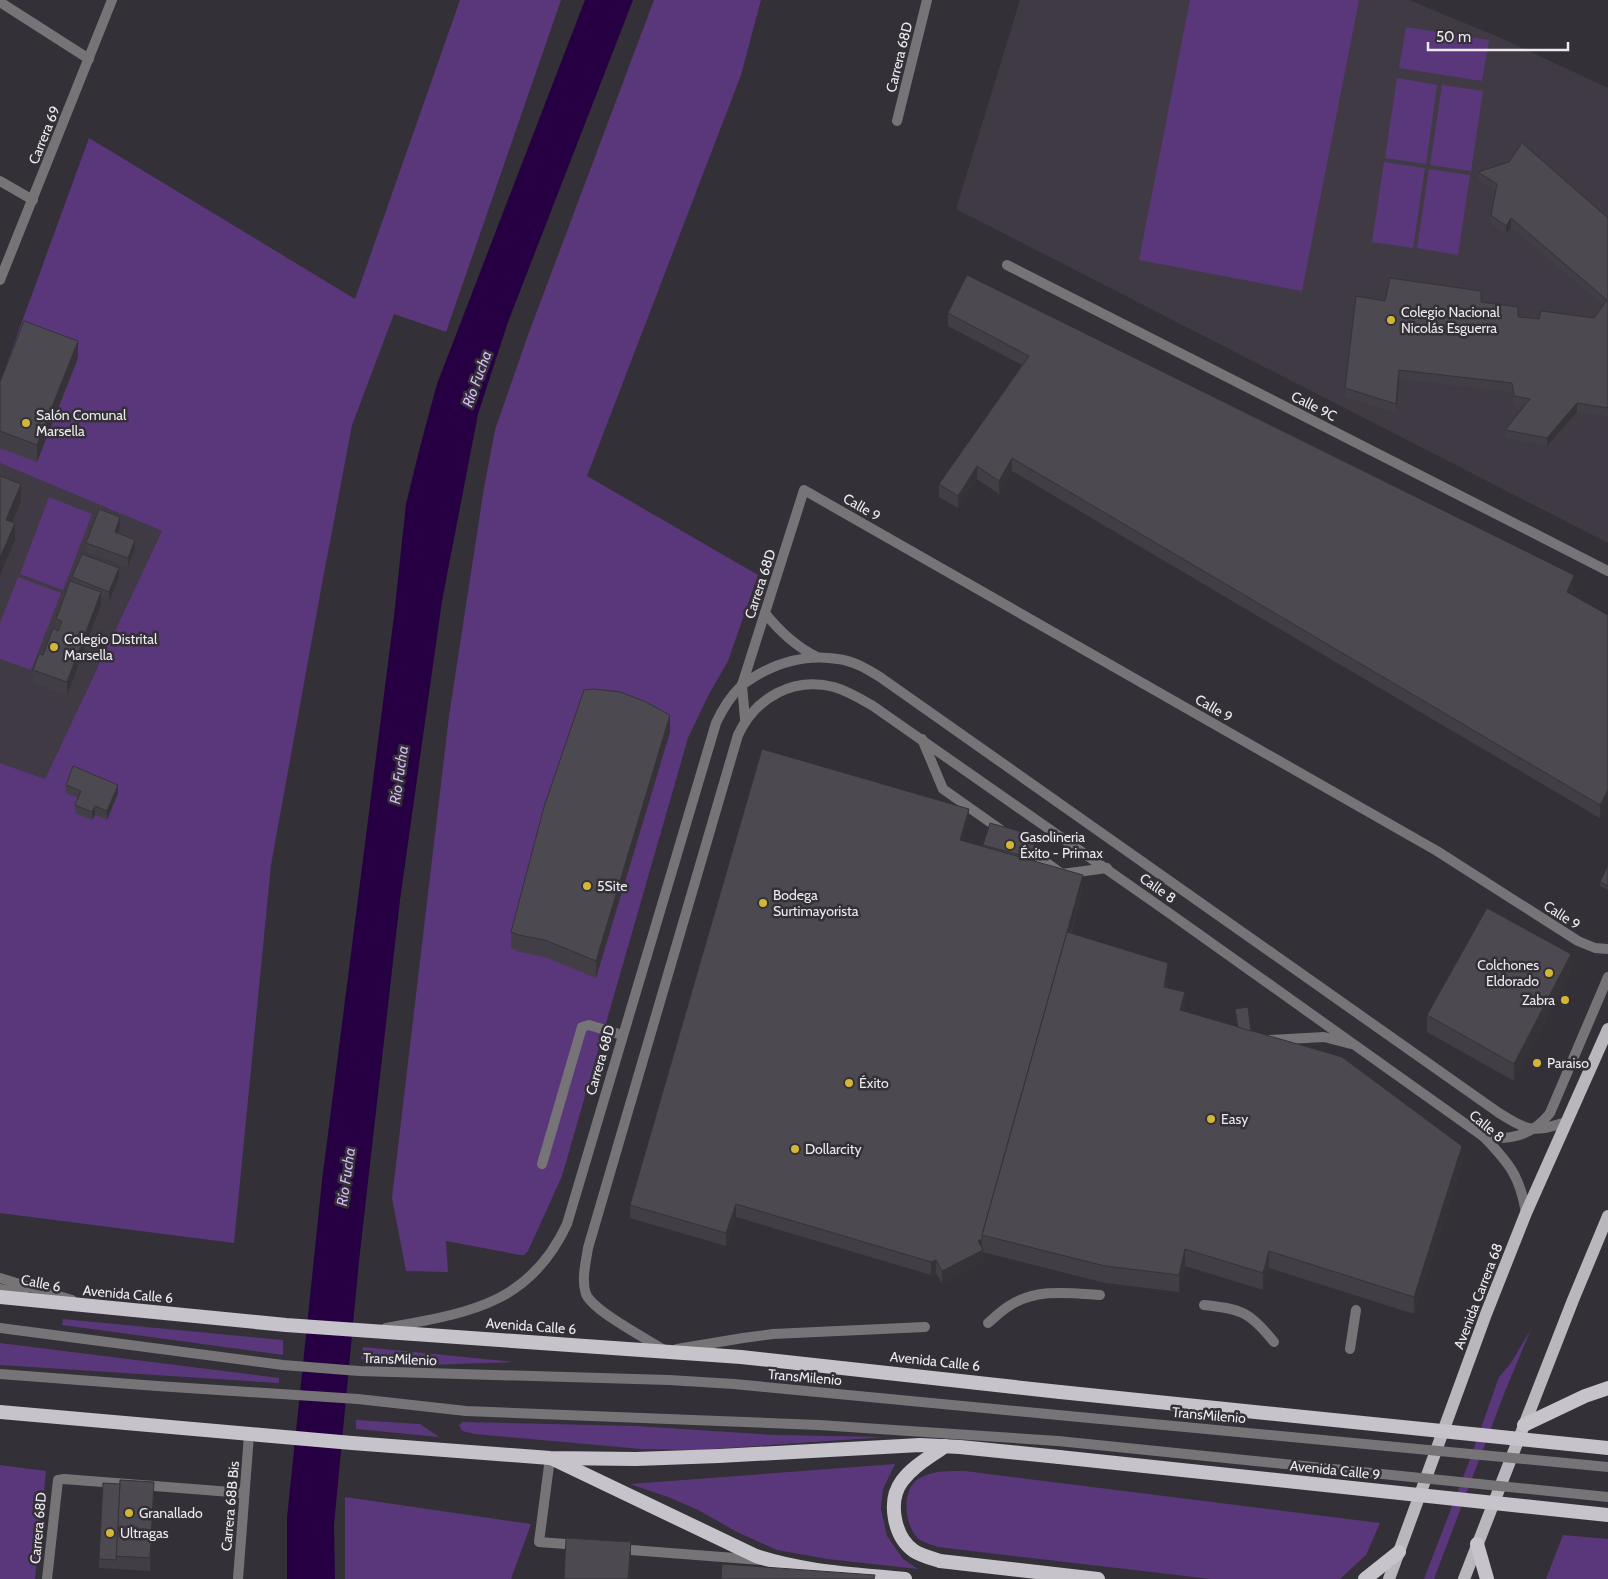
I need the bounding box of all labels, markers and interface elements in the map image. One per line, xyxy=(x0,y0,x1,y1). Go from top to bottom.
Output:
street label: Carrera 68D xyxy=(882,20,916,94)
scale bar xyxy=(1428,20,1568,52)
text: 50 m xyxy=(1436,28,1471,46)
street label: Carrera 69 xyxy=(24,103,64,167)
place label: Colegio Nacional Nicolás Esguerra xyxy=(1401,303,1501,337)
marker: Colegio Nacional Nicolás Esguerra xyxy=(1385,314,1397,326)
water label: Río Fucha xyxy=(458,348,496,410)
street label: Calle 9C xyxy=(1288,387,1340,425)
place label: Salón Comunal Marsella xyxy=(36,406,127,440)
marker: Salón Comunal Marsella xyxy=(20,417,32,429)
street label: Calle 9 xyxy=(840,489,884,525)
street label: Carrera 68D xyxy=(740,547,780,621)
place label: Colegio Distrital Marsella xyxy=(64,630,158,664)
marker: Colegio Distrital Marsella xyxy=(48,641,60,653)
street label: Calle 9 xyxy=(1192,690,1236,726)
water label: Río Fucha xyxy=(386,745,412,805)
place label: Gasolineria Éxito - Primax xyxy=(1020,828,1103,862)
marker: Gasolineria Éxito - Primax xyxy=(1004,839,1016,851)
street label: Calle 8 xyxy=(1136,869,1180,907)
place label: 5Site xyxy=(597,877,627,895)
marker: 5Site xyxy=(581,880,593,892)
place label: Bodega Surtimayorista xyxy=(773,886,859,920)
marker: Bodega Surtimayorista xyxy=(757,897,769,909)
street label: Calle 9 xyxy=(1540,897,1584,934)
place label: Colchones Eldorado xyxy=(1477,956,1539,990)
marker: Colchones Eldorado xyxy=(1543,967,1555,979)
place label: Zabra xyxy=(1522,991,1555,1009)
marker: Zabra xyxy=(1559,994,1571,1006)
street label: Carrera 68D xyxy=(581,1023,619,1097)
place label: Paraiso xyxy=(1547,1054,1589,1072)
marker: Paraiso xyxy=(1531,1057,1543,1069)
place label: Éxito xyxy=(859,1074,889,1092)
marker: Éxito xyxy=(843,1077,855,1089)
street label: Calle 8 xyxy=(1466,1106,1508,1146)
place label: Easy xyxy=(1221,1110,1248,1128)
marker: Easy xyxy=(1205,1113,1217,1125)
place label: Dollarcity xyxy=(805,1140,861,1158)
marker: Dollarcity xyxy=(789,1143,801,1155)
water label: Río Fucha xyxy=(333,1147,359,1207)
street label: Avenida Carrera 68 xyxy=(1449,1240,1507,1352)
street label: Calle 6 xyxy=(20,1270,62,1296)
street label: Avenida Calle 6 xyxy=(82,1281,174,1307)
street label: Avenida Calle 6 xyxy=(485,1314,577,1338)
street label: Avenida Calle 6 xyxy=(889,1347,981,1375)
street label: TransMilenio xyxy=(363,1349,438,1369)
street label: TransMilenio xyxy=(767,1365,843,1389)
street label: TransMilenio xyxy=(1171,1403,1247,1427)
street label: Avenida Calle 9 xyxy=(1289,1456,1381,1484)
street label: Carrera 68B Bis xyxy=(217,1460,243,1552)
street label: Carrera 68D xyxy=(26,1491,50,1565)
place label: Granallado xyxy=(139,1504,203,1522)
marker: Granallado xyxy=(123,1507,135,1519)
place label: Ultragas xyxy=(120,1524,169,1542)
marker: Ultragas xyxy=(104,1527,116,1539)

